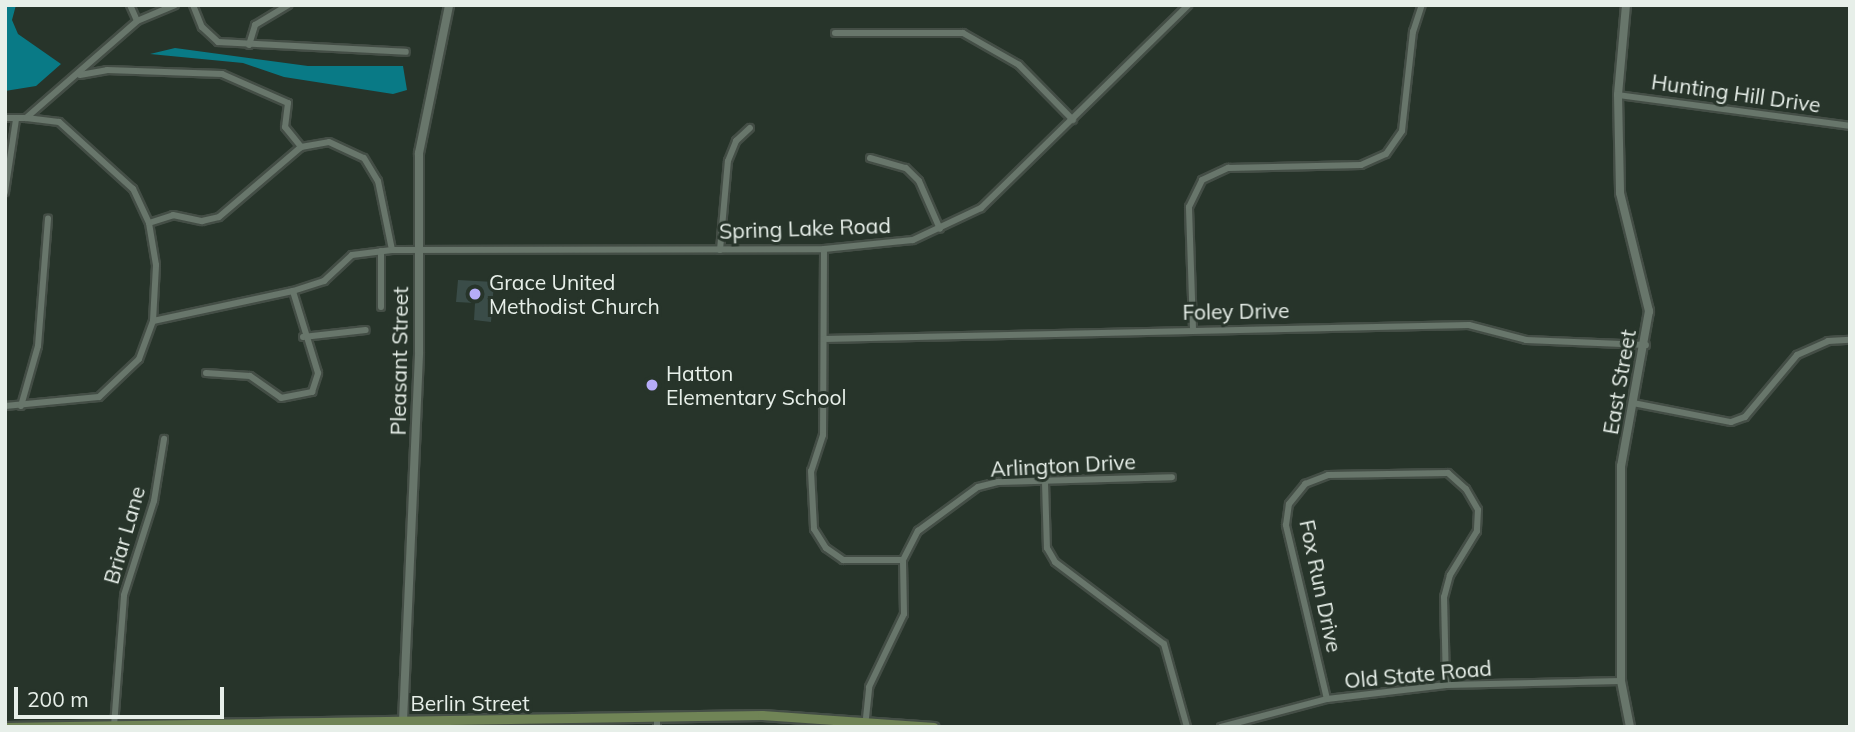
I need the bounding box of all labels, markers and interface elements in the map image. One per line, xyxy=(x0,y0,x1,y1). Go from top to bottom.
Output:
street label: Hunting Hill Drive xyxy=(1650,69,1822,117)
street label: Spring Lake Road xyxy=(719,212,891,244)
place label: Grace United Methodist Church xyxy=(489,269,660,319)
street label: Pleasant Street xyxy=(385,286,413,436)
marker: Grace United Methodist Church xyxy=(467,286,483,302)
street label: Foley Drive xyxy=(1182,297,1290,325)
street label: East Street xyxy=(1597,328,1641,436)
place label: Hatton Elementary School xyxy=(666,360,847,410)
marker: Hatton Elementary School xyxy=(644,377,660,393)
street label: Arlington Drive xyxy=(990,449,1136,481)
street label: Briar Lane xyxy=(98,483,150,587)
street label: Fox Run Drive xyxy=(1295,517,1347,655)
street label: Old State Road xyxy=(1343,655,1493,693)
scale bar xyxy=(18,672,228,716)
text: 200 m xyxy=(27,686,89,712)
street label: Berlin Street xyxy=(410,690,530,716)

